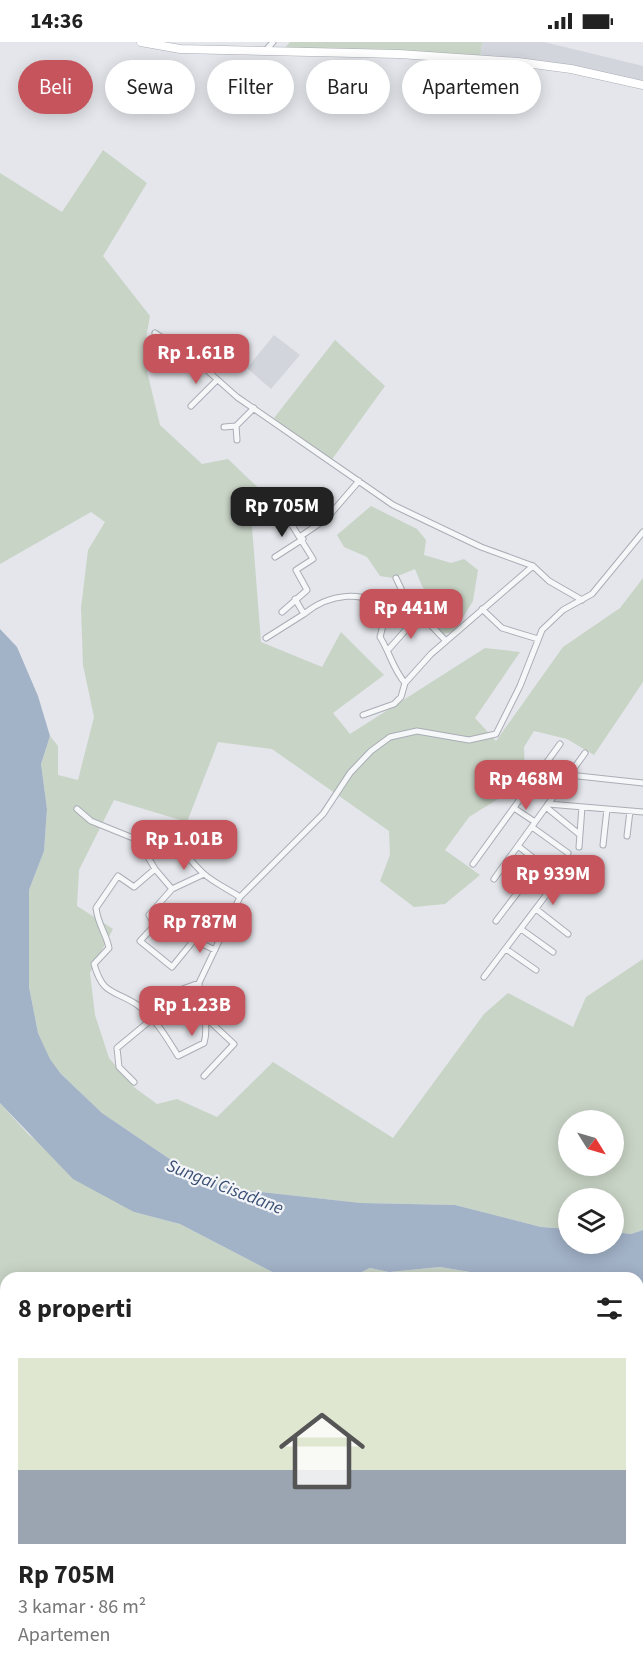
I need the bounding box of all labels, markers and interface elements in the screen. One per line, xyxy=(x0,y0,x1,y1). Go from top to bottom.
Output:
text: 14:36 xyxy=(30,5,83,37)
chip: Beli xyxy=(18,60,93,114)
chip: Sewa xyxy=(105,60,195,114)
chip: Filter xyxy=(207,60,294,114)
chip: Baru xyxy=(306,60,390,114)
chip: Apartemen xyxy=(402,60,541,114)
pin: Rp 1.61B xyxy=(134,334,258,385)
text: Rp 1.61B xyxy=(157,339,235,367)
pin: Rp 705M xyxy=(227,487,337,538)
text: Rp 705M xyxy=(245,492,319,520)
pin: Rp 441M xyxy=(356,589,466,640)
text: Rp 441M xyxy=(374,594,448,622)
pin: Rp 468M xyxy=(471,760,581,811)
text: Rp 468M xyxy=(489,765,563,793)
pin: Rp 1.01B xyxy=(122,820,246,871)
text: Rp 1.01B xyxy=(145,825,223,853)
pin: Rp 939M xyxy=(498,855,608,906)
text: Rp 939M xyxy=(516,860,590,888)
pin: Rp 787M xyxy=(145,903,255,954)
text: Rp 787M xyxy=(163,908,237,936)
pin: Rp 1.23B xyxy=(130,986,254,1037)
text: Rp 1.23B xyxy=(153,991,231,1019)
north arrow xyxy=(558,1110,624,1176)
map controls xyxy=(558,1110,624,1254)
water label: Sungai Cisadane xyxy=(163,1153,287,1221)
button: layers xyxy=(558,1188,624,1254)
text: 8 properti xyxy=(18,1290,132,1327)
icon: filters xyxy=(593,1292,626,1325)
icon: home xyxy=(268,1397,376,1505)
text: Rp 705M xyxy=(18,1556,115,1593)
text: 3 kamar · 86 m² xyxy=(18,1593,146,1621)
text: Apartemen xyxy=(18,1621,111,1649)

